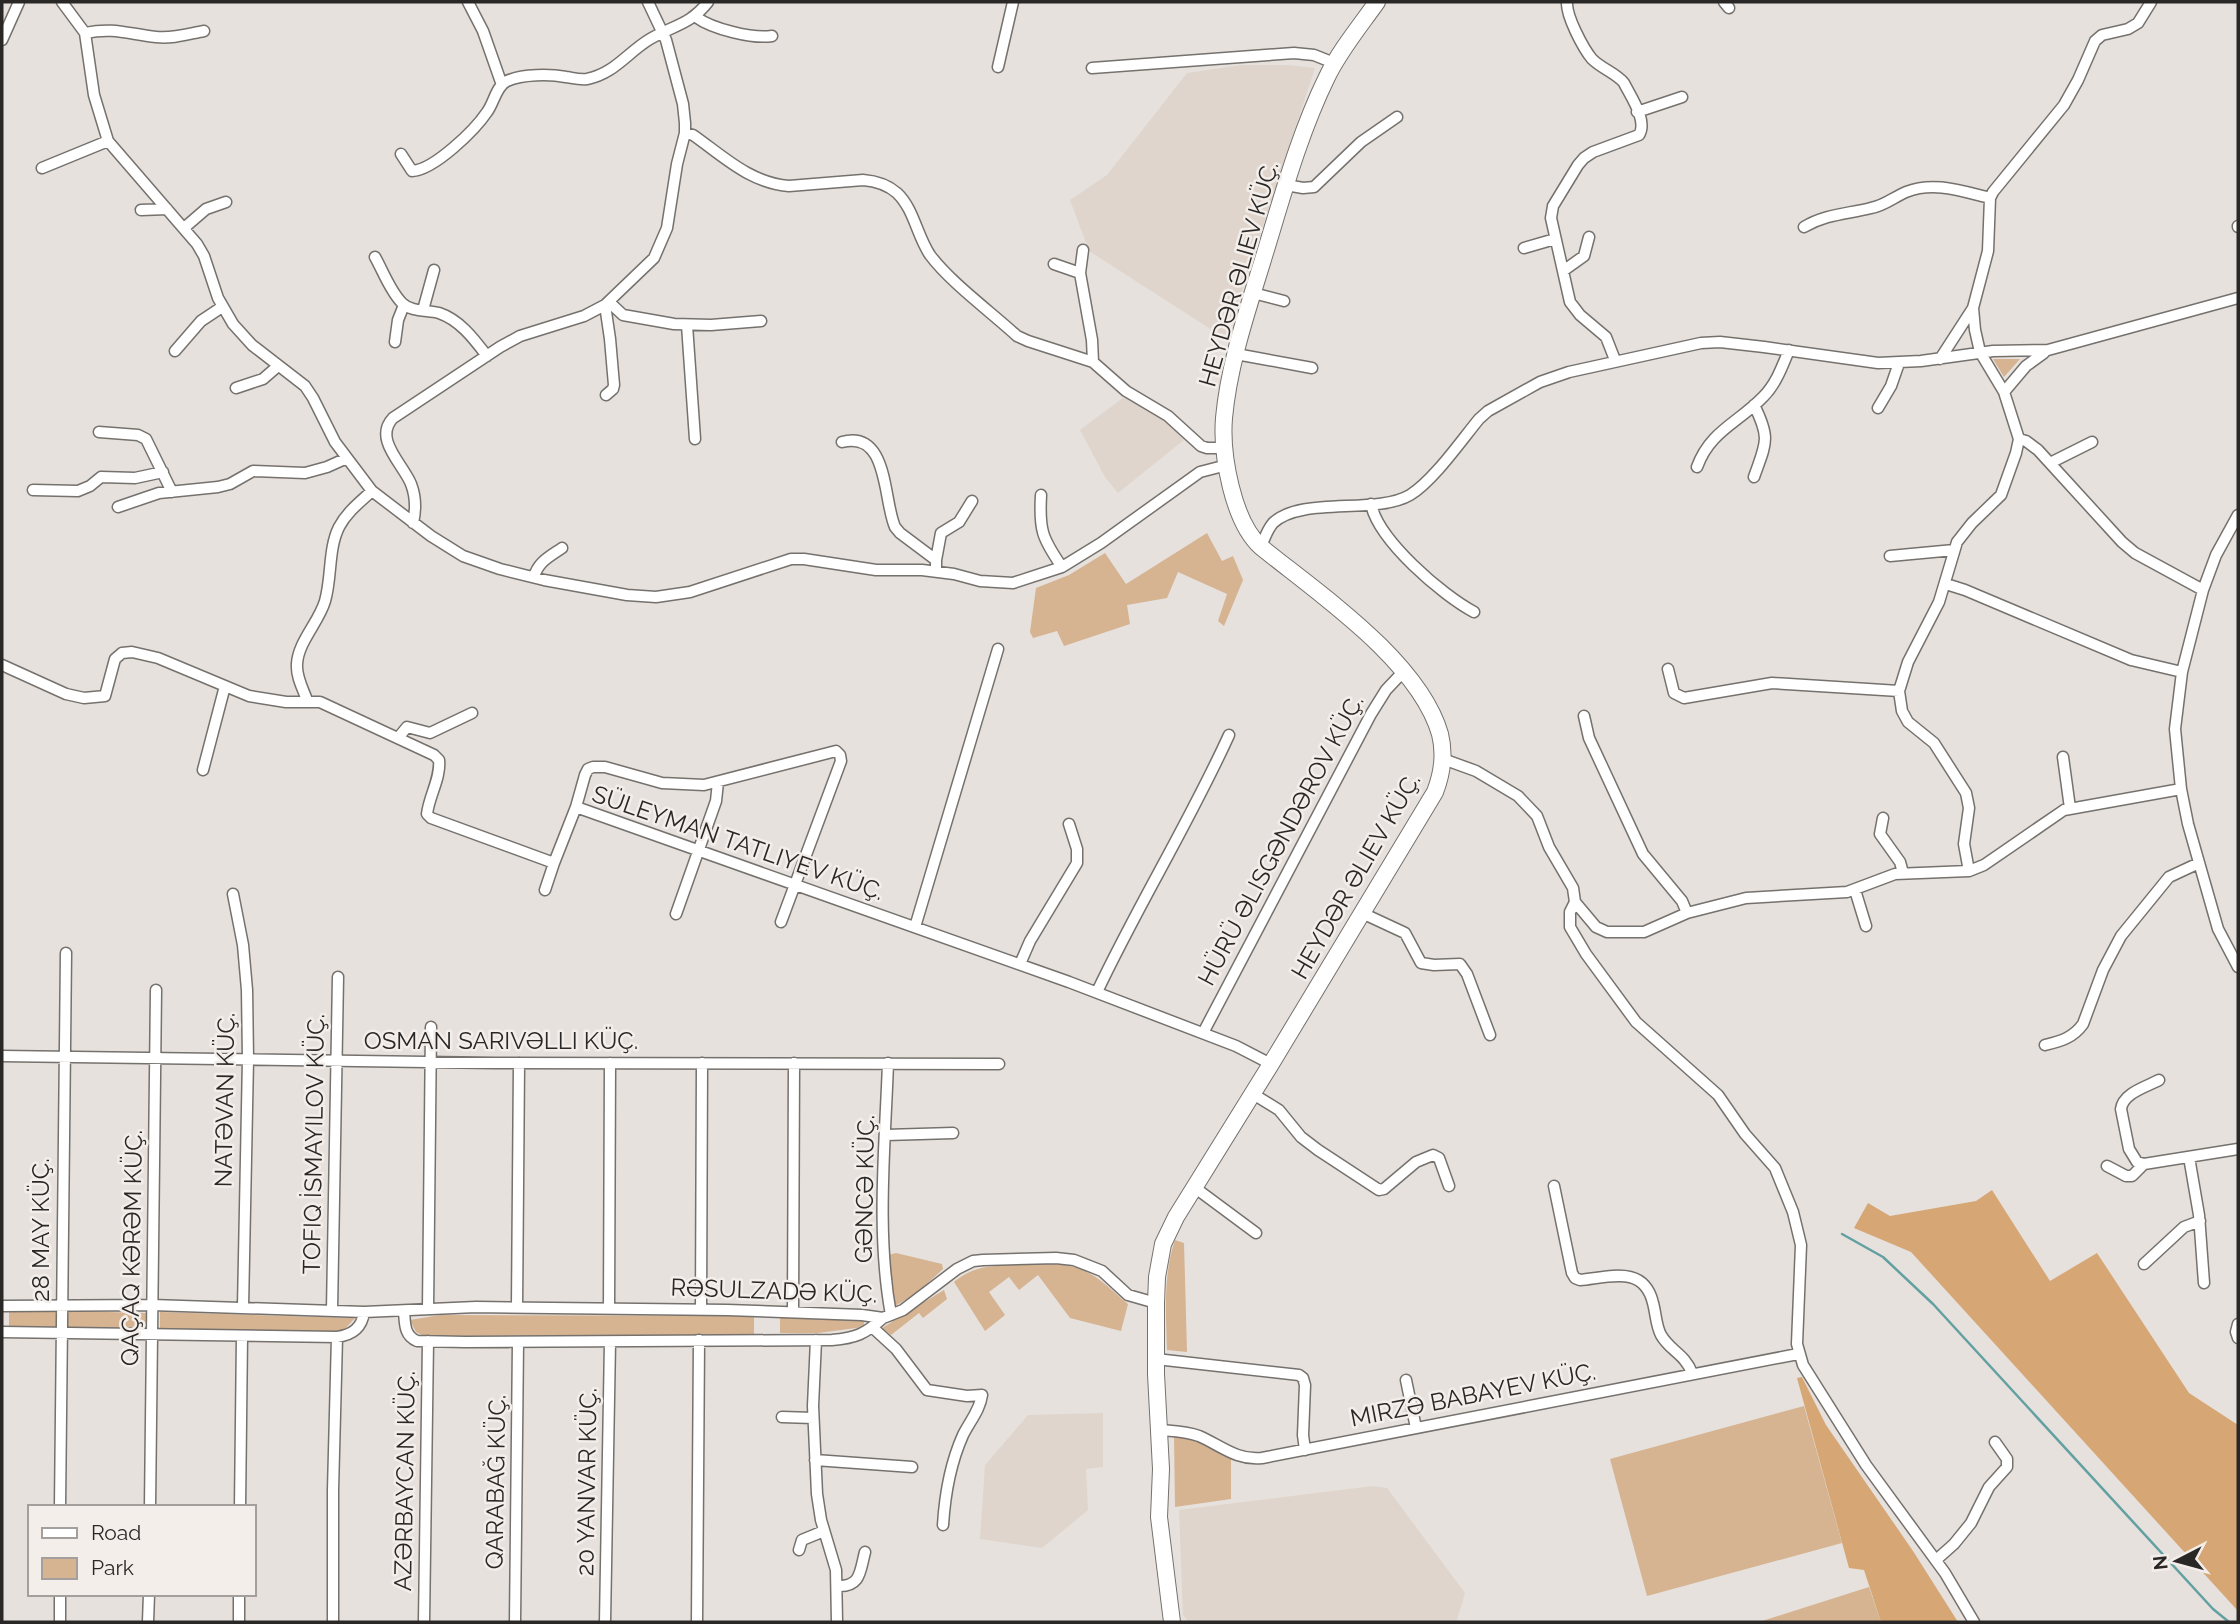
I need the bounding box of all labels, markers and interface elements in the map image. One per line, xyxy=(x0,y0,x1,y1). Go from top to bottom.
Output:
street label: HEYDƏR ƏLIEV KÜÇ. xyxy=(1192,158,1285,390)
street label: HÜRÜ ƏLISGƏNDƏROV KÜÇ. xyxy=(1191,689,1370,990)
street label: HEYDƏR ƏLIEV KÜÇ. xyxy=(1285,768,1426,984)
street label: SÜLEYMAN TATLIYEV KÜÇ. xyxy=(588,779,888,906)
street label: NATƏVAN KÜÇ. xyxy=(208,1012,241,1188)
street label: TOFIQ İSMAYILOV KÜÇ. xyxy=(297,1013,330,1275)
street label: OSMAN SARIVƏLLI KÜÇ. xyxy=(364,1026,638,1055)
street label: GƏNCƏ KÜÇ. xyxy=(849,1115,880,1263)
street label: QAÇAQ KƏRƏM KÜÇ. xyxy=(115,1130,148,1366)
street label: 28 MAY KÜÇ. xyxy=(26,1158,55,1302)
street label: RƏSULZADƏ KÜÇ. xyxy=(670,1272,878,1309)
street label: MIRZƏ BABAYEV KÜÇ. xyxy=(1348,1356,1598,1433)
street label: AZƏRBAYCAN KÜÇ. xyxy=(388,1371,421,1591)
street label: 20 YANVAR KÜÇ. xyxy=(570,1388,603,1576)
street label: QARABAĞ KÜÇ. xyxy=(479,1394,512,1570)
legend xyxy=(28,1505,256,1596)
text: Road xyxy=(91,1520,141,1545)
north arrow xyxy=(2142,1526,2212,1596)
text: N xyxy=(2148,1554,2172,1571)
text: Park xyxy=(91,1555,134,1580)

